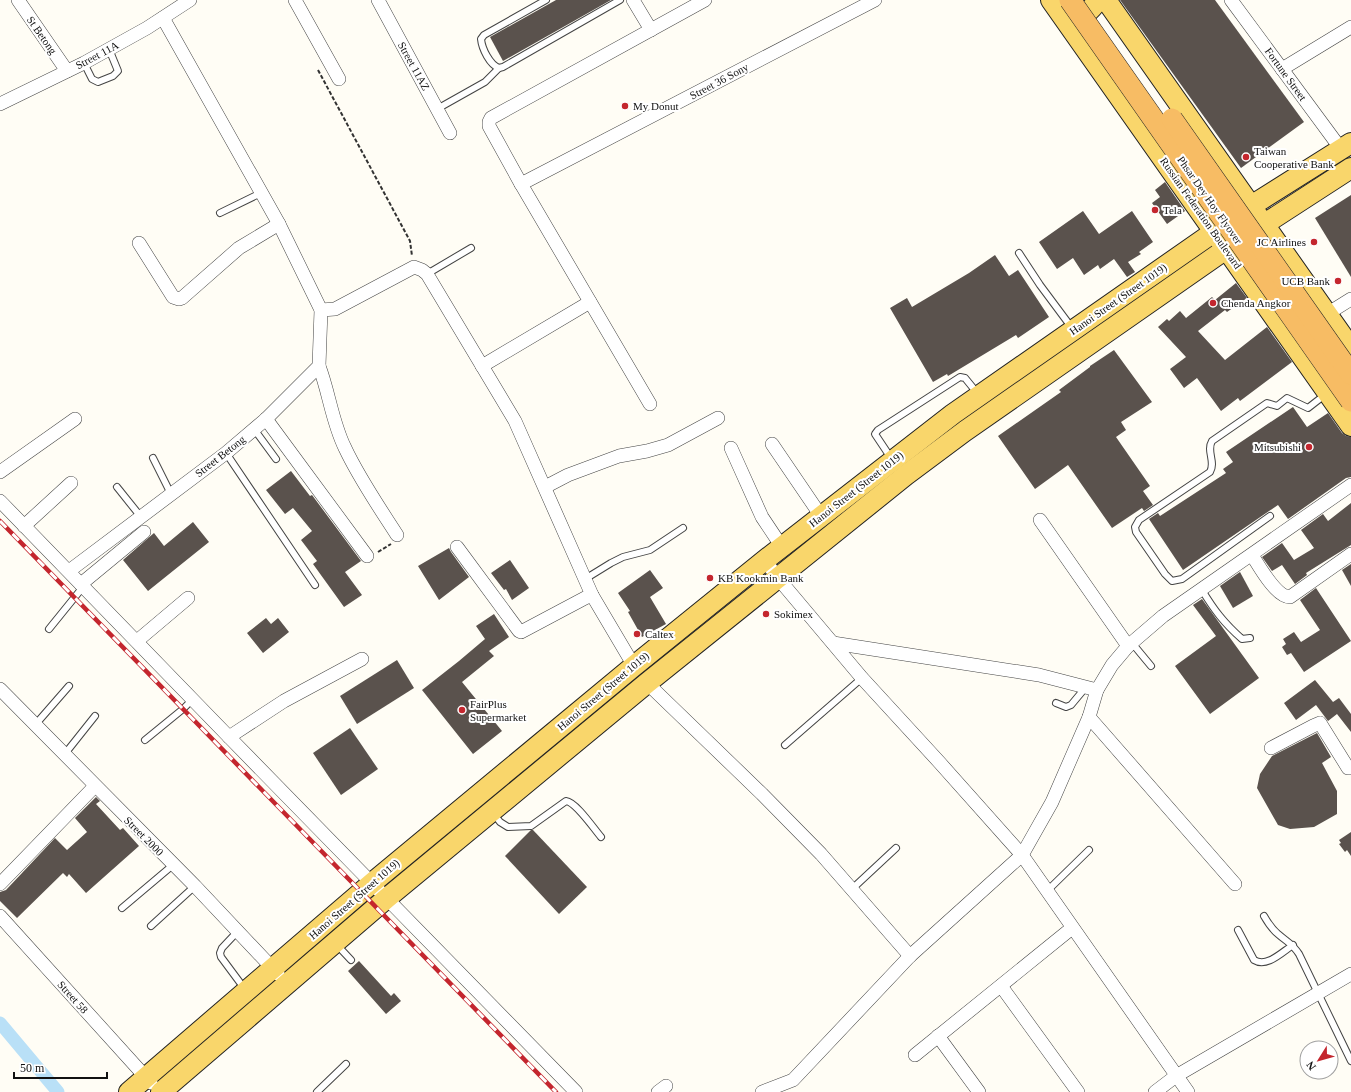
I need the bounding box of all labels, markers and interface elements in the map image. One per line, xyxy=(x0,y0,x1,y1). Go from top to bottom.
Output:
street label: St Betong xyxy=(25,14,60,57)
street label: Street 11A xyxy=(73,39,121,71)
street label: Street 11AZ xyxy=(396,40,432,93)
street label: Fortune Street xyxy=(1263,45,1309,103)
street label: Street 36 Sony xyxy=(688,60,751,102)
place label: My Donut xyxy=(633,100,679,112)
marker: My Donut xyxy=(620,101,630,111)
place label: Taiwan Cooperative Bank xyxy=(1254,145,1334,170)
marker: Taiwan Cooperative Bank xyxy=(1241,152,1251,162)
street label: Phsar Dey Hoy Flyover xyxy=(1175,154,1245,246)
street label: Russian Federation Boulevard xyxy=(1158,155,1244,271)
place label: Tela xyxy=(1163,204,1182,216)
marker: Tela xyxy=(1150,205,1160,215)
place label: JC Airlines xyxy=(1257,236,1306,248)
marker: JC Airlines xyxy=(1309,237,1319,247)
street label: Hanoi Street (Street 1019) xyxy=(1067,261,1170,338)
place label: UCB Bank xyxy=(1281,275,1330,287)
marker: UCB Bank xyxy=(1333,276,1343,286)
place label: Chenda Angkor xyxy=(1221,297,1291,309)
marker: Chenda Angkor xyxy=(1208,298,1218,308)
street label: Street Betong xyxy=(193,432,248,479)
place label: Mitsubishi xyxy=(1254,441,1301,453)
marker: Mitsubishi xyxy=(1304,442,1314,452)
street label: Hanoi Street (Street 1019) xyxy=(807,448,906,530)
place label: KB Kookmin Bank xyxy=(718,572,804,584)
marker: KB Kookmin Bank xyxy=(705,573,715,583)
place label: Sokimex xyxy=(774,608,814,620)
marker: Sokimex xyxy=(761,609,771,619)
place label: Caltex xyxy=(645,628,674,640)
marker: Caltex xyxy=(632,629,642,639)
street label: Hanoi Street (Street 1019) xyxy=(555,649,652,734)
place label: FairPlus Supermarket xyxy=(470,698,526,723)
marker: FairPlus Supermarket xyxy=(457,705,467,715)
street label: Street 2000 xyxy=(122,814,166,858)
street label: Hanoi Street (Street 1019) xyxy=(306,856,403,942)
street label: Street 58 xyxy=(55,978,91,1016)
north arrow xyxy=(1299,1040,1339,1080)
scale bar xyxy=(14,1054,107,1080)
text: N xyxy=(1304,1059,1318,1073)
text: 50 m xyxy=(20,1061,45,1075)

